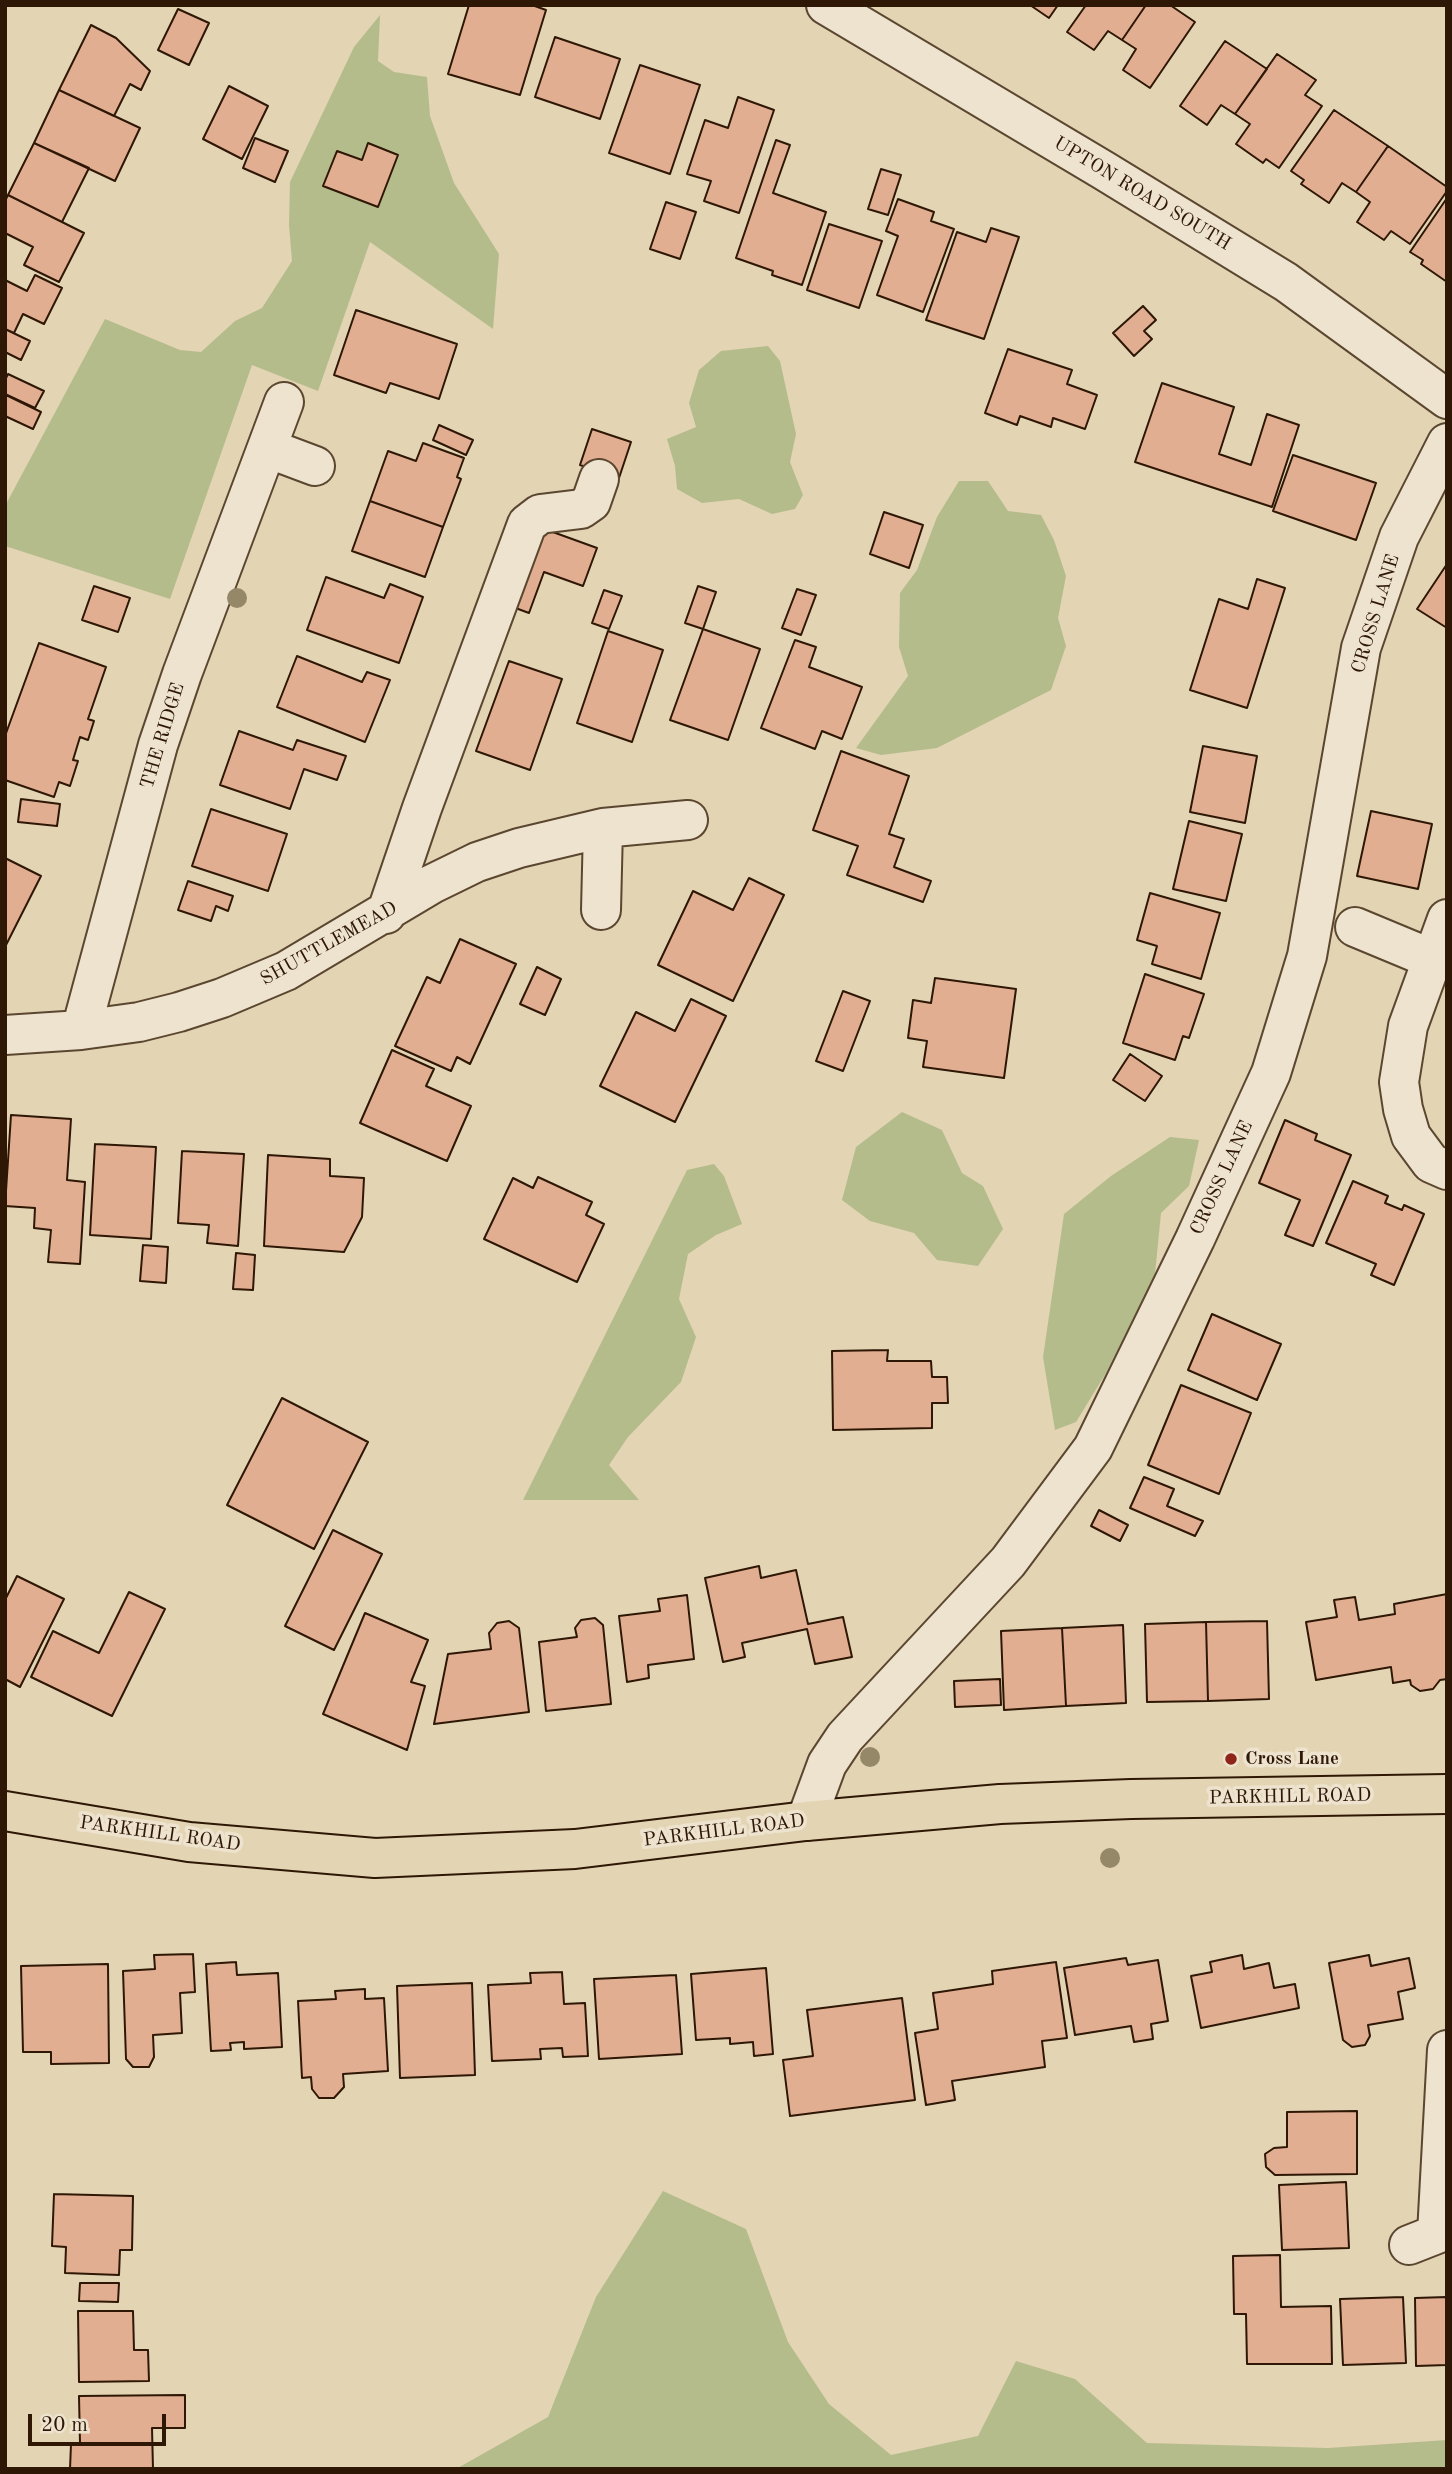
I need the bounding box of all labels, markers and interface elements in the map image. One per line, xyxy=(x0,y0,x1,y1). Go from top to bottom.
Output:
street label: UPTON ROAD SOUTH xyxy=(1049,132,1235,256)
street label: CROSS LANE xyxy=(1347,552,1405,676)
street label: THE RIDGE xyxy=(136,680,190,792)
street label: SHUTTLEMEAD xyxy=(257,897,401,991)
street label: CROSS LANE xyxy=(1186,1117,1258,1239)
place label: Cross Lane xyxy=(1245,1748,1339,1770)
marker: Cross Lane xyxy=(1223,1751,1239,1767)
street label: PARKHILL ROAD xyxy=(1209,1784,1371,1810)
street label: PARKHILL ROAD xyxy=(642,1810,806,1852)
street label: PARKHILL ROAD xyxy=(78,1811,242,1857)
scale bar xyxy=(32,2400,170,2444)
text: 20 m xyxy=(41,2415,88,2436)

